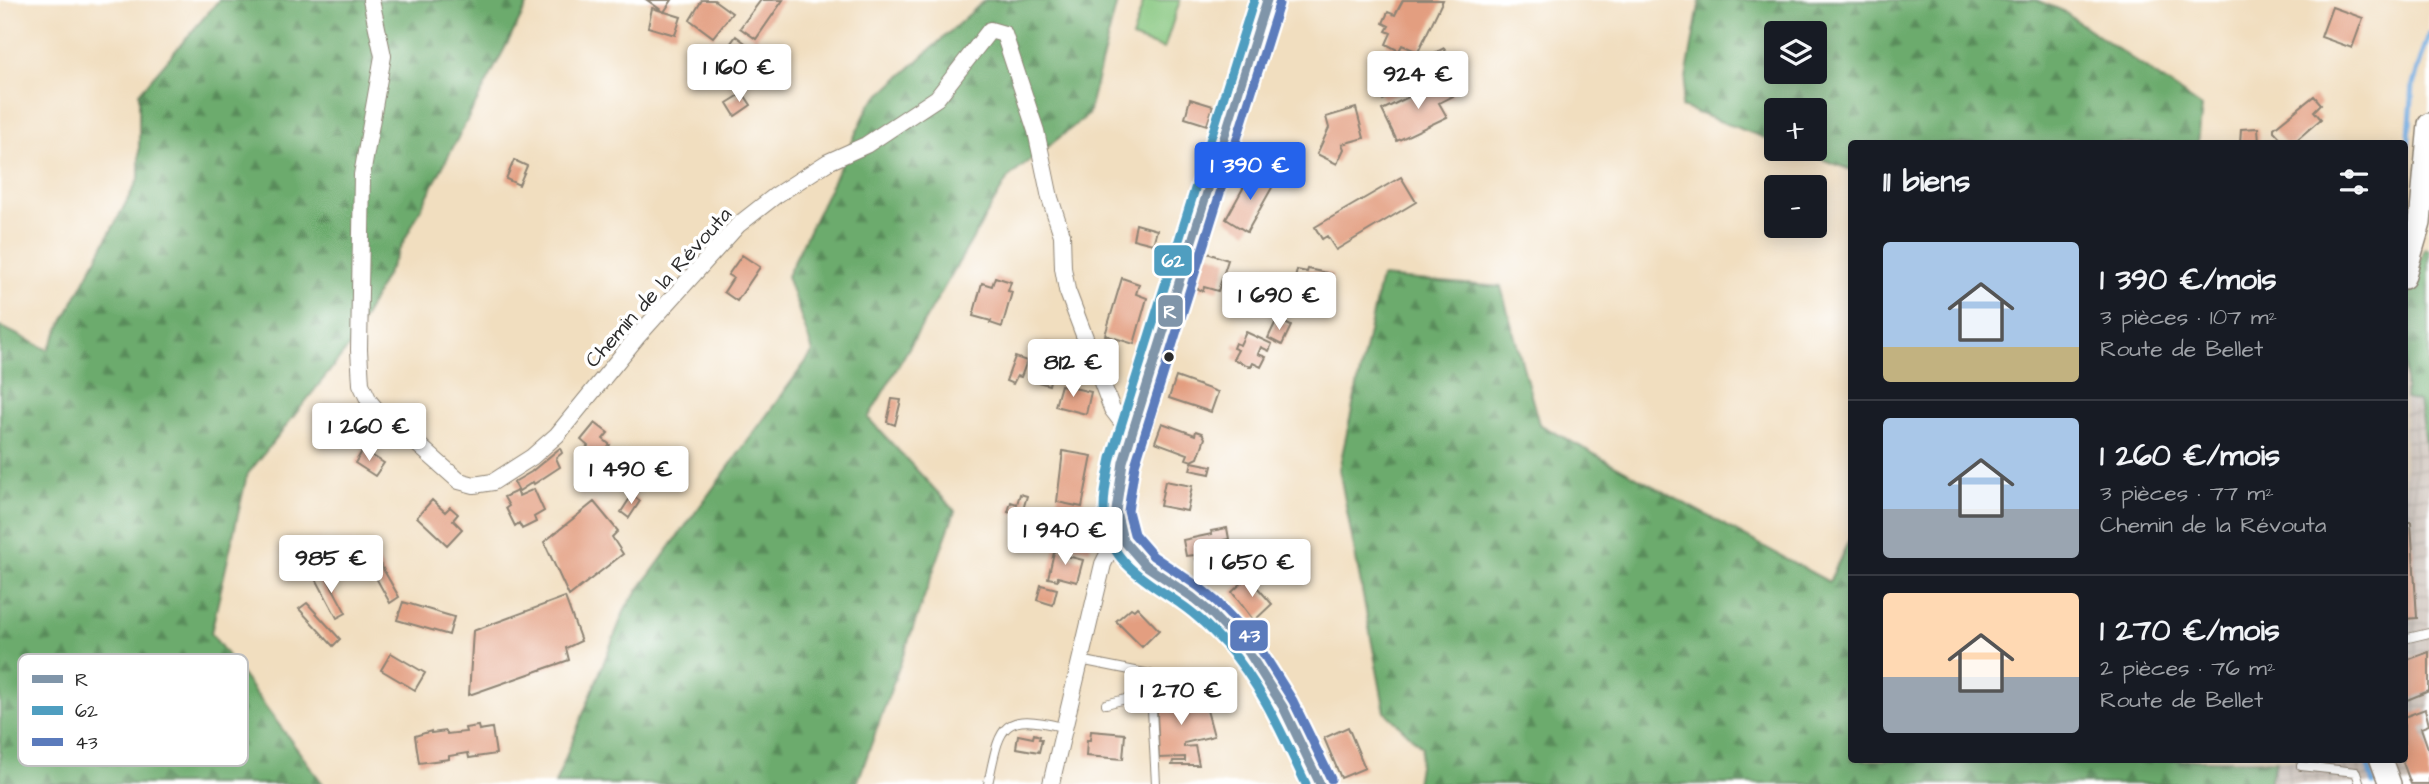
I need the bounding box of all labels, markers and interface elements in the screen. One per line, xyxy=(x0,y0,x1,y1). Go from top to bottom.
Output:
map controls xyxy=(1764,21,1827,238)
button: layers xyxy=(1764,21,1827,84)
pin: 1 160 € xyxy=(674,44,804,104)
text: 1 160 € xyxy=(703,51,775,83)
pin: 924 € xyxy=(1369,52,1467,111)
text: 924 € xyxy=(1383,58,1453,90)
button: + xyxy=(1764,98,1827,161)
pin: 1 390 € xyxy=(1185,142,1315,202)
text: 1 390 € xyxy=(1211,149,1289,181)
text: 11 biens xyxy=(1883,161,1970,203)
icon: filters xyxy=(2335,163,2373,201)
button: − xyxy=(1764,175,1827,238)
street label: Chemin de la Révouta xyxy=(578,201,739,374)
line badge: 62 xyxy=(1153,244,1193,277)
text: 62 xyxy=(1162,248,1185,275)
text: 1 390 €/mois xyxy=(2100,259,2276,301)
icon: home xyxy=(1939,270,2023,354)
pin: 1 690 € xyxy=(1214,272,1344,332)
text: 1 690 € xyxy=(1238,279,1320,311)
line badge: R xyxy=(1157,294,1184,328)
text: R xyxy=(1163,299,1177,326)
text: 3 pièces · 107 m² xyxy=(2100,301,2277,333)
text: Route de Bellet xyxy=(2100,333,2263,365)
pin: 812 € xyxy=(1024,340,1122,399)
text: 812 € xyxy=(1044,346,1102,378)
unlabelled marker xyxy=(1162,350,1176,364)
pin: 1 260 € xyxy=(304,404,434,463)
text: 1 260 € xyxy=(328,410,410,442)
text: 1 260 €/mois xyxy=(2100,435,2280,477)
icon: home xyxy=(1939,446,2023,530)
pin: 1 490 € xyxy=(566,447,696,506)
text: 1 490 € xyxy=(590,453,672,485)
text: 3 pièces · 77 m² xyxy=(2100,477,2274,509)
pin: 1 940 € xyxy=(1000,508,1130,567)
text: Chemin de la Révouta xyxy=(2100,509,2327,541)
text: 1 940 € xyxy=(1024,514,1106,546)
pin: 985 € xyxy=(282,536,380,595)
pin: 1 650 € xyxy=(1187,540,1317,599)
text: 985 € xyxy=(295,542,367,574)
text: 1 650 € xyxy=(1210,546,1294,578)
text: 1 270 €/mois xyxy=(2100,610,2280,652)
line badge: 43 xyxy=(1229,619,1269,652)
icon: home xyxy=(1939,621,2023,705)
text: 43 xyxy=(1238,623,1261,650)
text: 2 pièces · 76 m² xyxy=(2100,652,2276,684)
legend xyxy=(18,654,248,766)
text: R xyxy=(75,667,89,694)
pin: 1 270 € xyxy=(1116,668,1246,727)
text: 1 270 € xyxy=(1140,674,1222,706)
text: Route de Bellet xyxy=(2100,684,2263,716)
text: 62 xyxy=(75,698,98,725)
text: 43 xyxy=(75,730,98,757)

